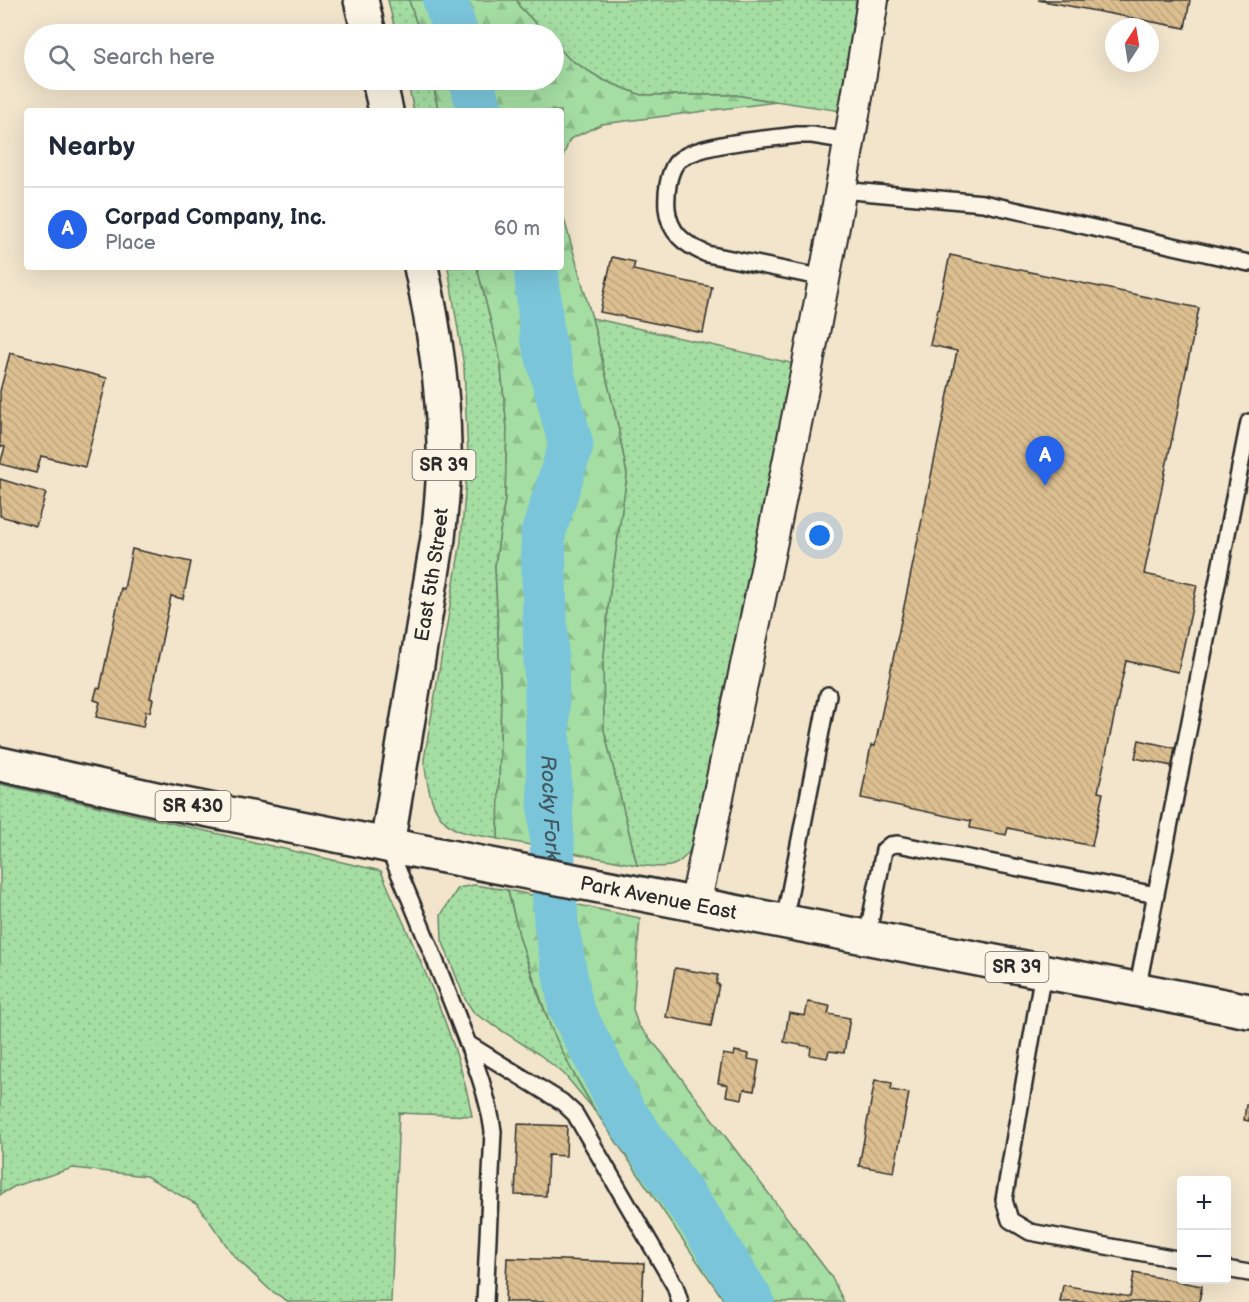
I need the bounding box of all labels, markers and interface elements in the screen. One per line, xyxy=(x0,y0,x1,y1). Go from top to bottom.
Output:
north arrow xyxy=(1105,18,1159,72)
search box xyxy=(24,24,564,90)
icon: search xyxy=(45,41,78,74)
text: Search here xyxy=(93,44,215,71)
text: Nearby xyxy=(48,132,135,163)
text: Corpad Company, Inc. xyxy=(105,204,326,231)
text: A xyxy=(61,217,74,241)
text: 60 m xyxy=(494,217,540,241)
text: Place xyxy=(105,231,156,255)
pin: A xyxy=(1026,436,1064,486)
road number: SR 39 xyxy=(412,450,476,480)
street label: East 5th Street xyxy=(410,507,454,643)
your location xyxy=(805,521,834,550)
water label: Rocky Fork xyxy=(535,755,565,861)
road number: SR 430 xyxy=(156,791,230,821)
street label: Park Avenue East xyxy=(578,871,739,925)
road number: SR 39 xyxy=(986,952,1048,982)
map controls xyxy=(1177,1176,1231,1284)
button: + xyxy=(1177,1176,1231,1230)
button: − xyxy=(1177,1230,1231,1284)

